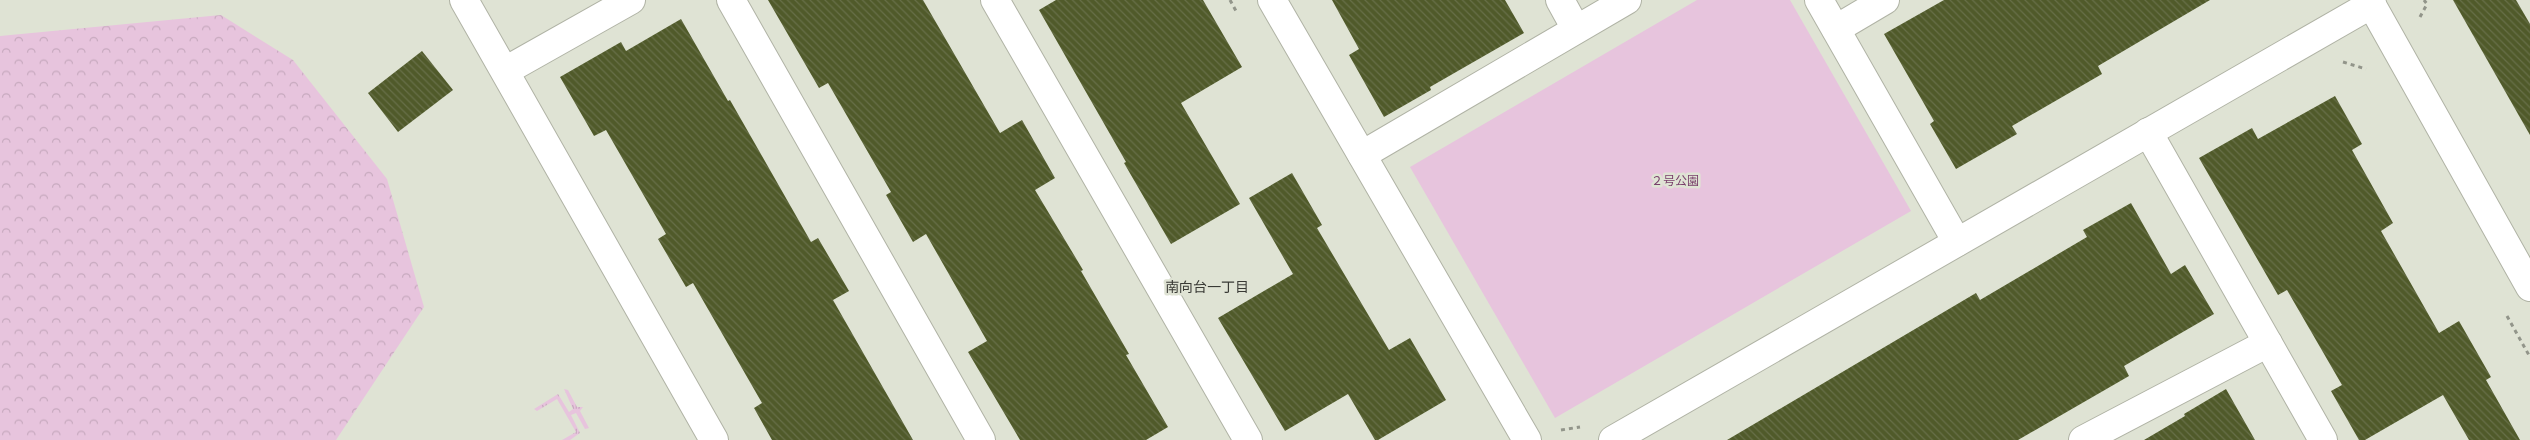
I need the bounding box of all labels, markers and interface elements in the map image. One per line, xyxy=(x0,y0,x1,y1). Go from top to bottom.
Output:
park label: ２号公園 xyxy=(1651,174,1699,188)
district label: 南向台一丁目 xyxy=(1165,279,1249,295)

